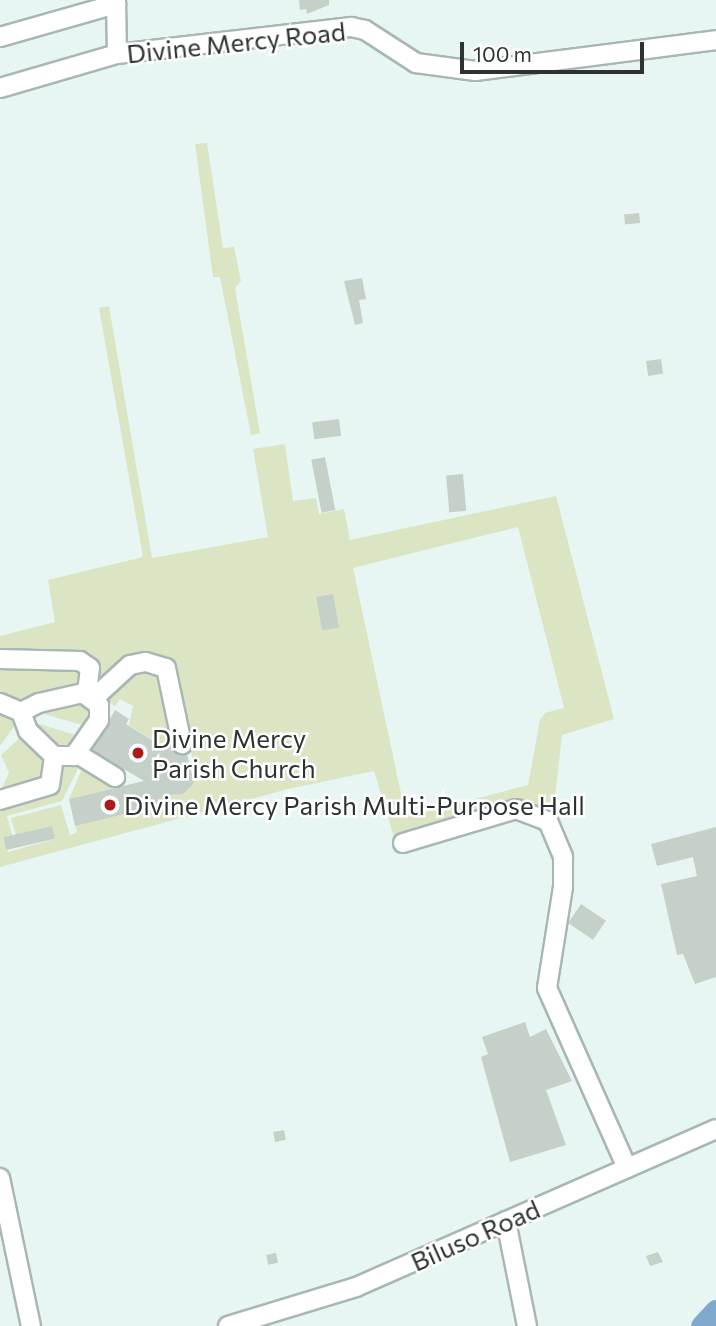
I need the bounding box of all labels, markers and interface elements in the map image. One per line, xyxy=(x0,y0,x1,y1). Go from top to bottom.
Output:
street label: Divine Mercy Road xyxy=(125,15,347,69)
scale bar xyxy=(464,28,648,72)
text: 100 m xyxy=(473,41,532,66)
place label: Divine Mercy Parish Church xyxy=(152,722,316,784)
marker: Divine Mercy Parish Church xyxy=(130,745,146,761)
place label: Divine Mercy Parish Multi-Purpose Hall xyxy=(124,789,585,821)
marker: Divine Mercy Parish Multi-Purpose Hall xyxy=(102,797,118,813)
street label: Biluso Road xyxy=(406,1193,544,1277)

